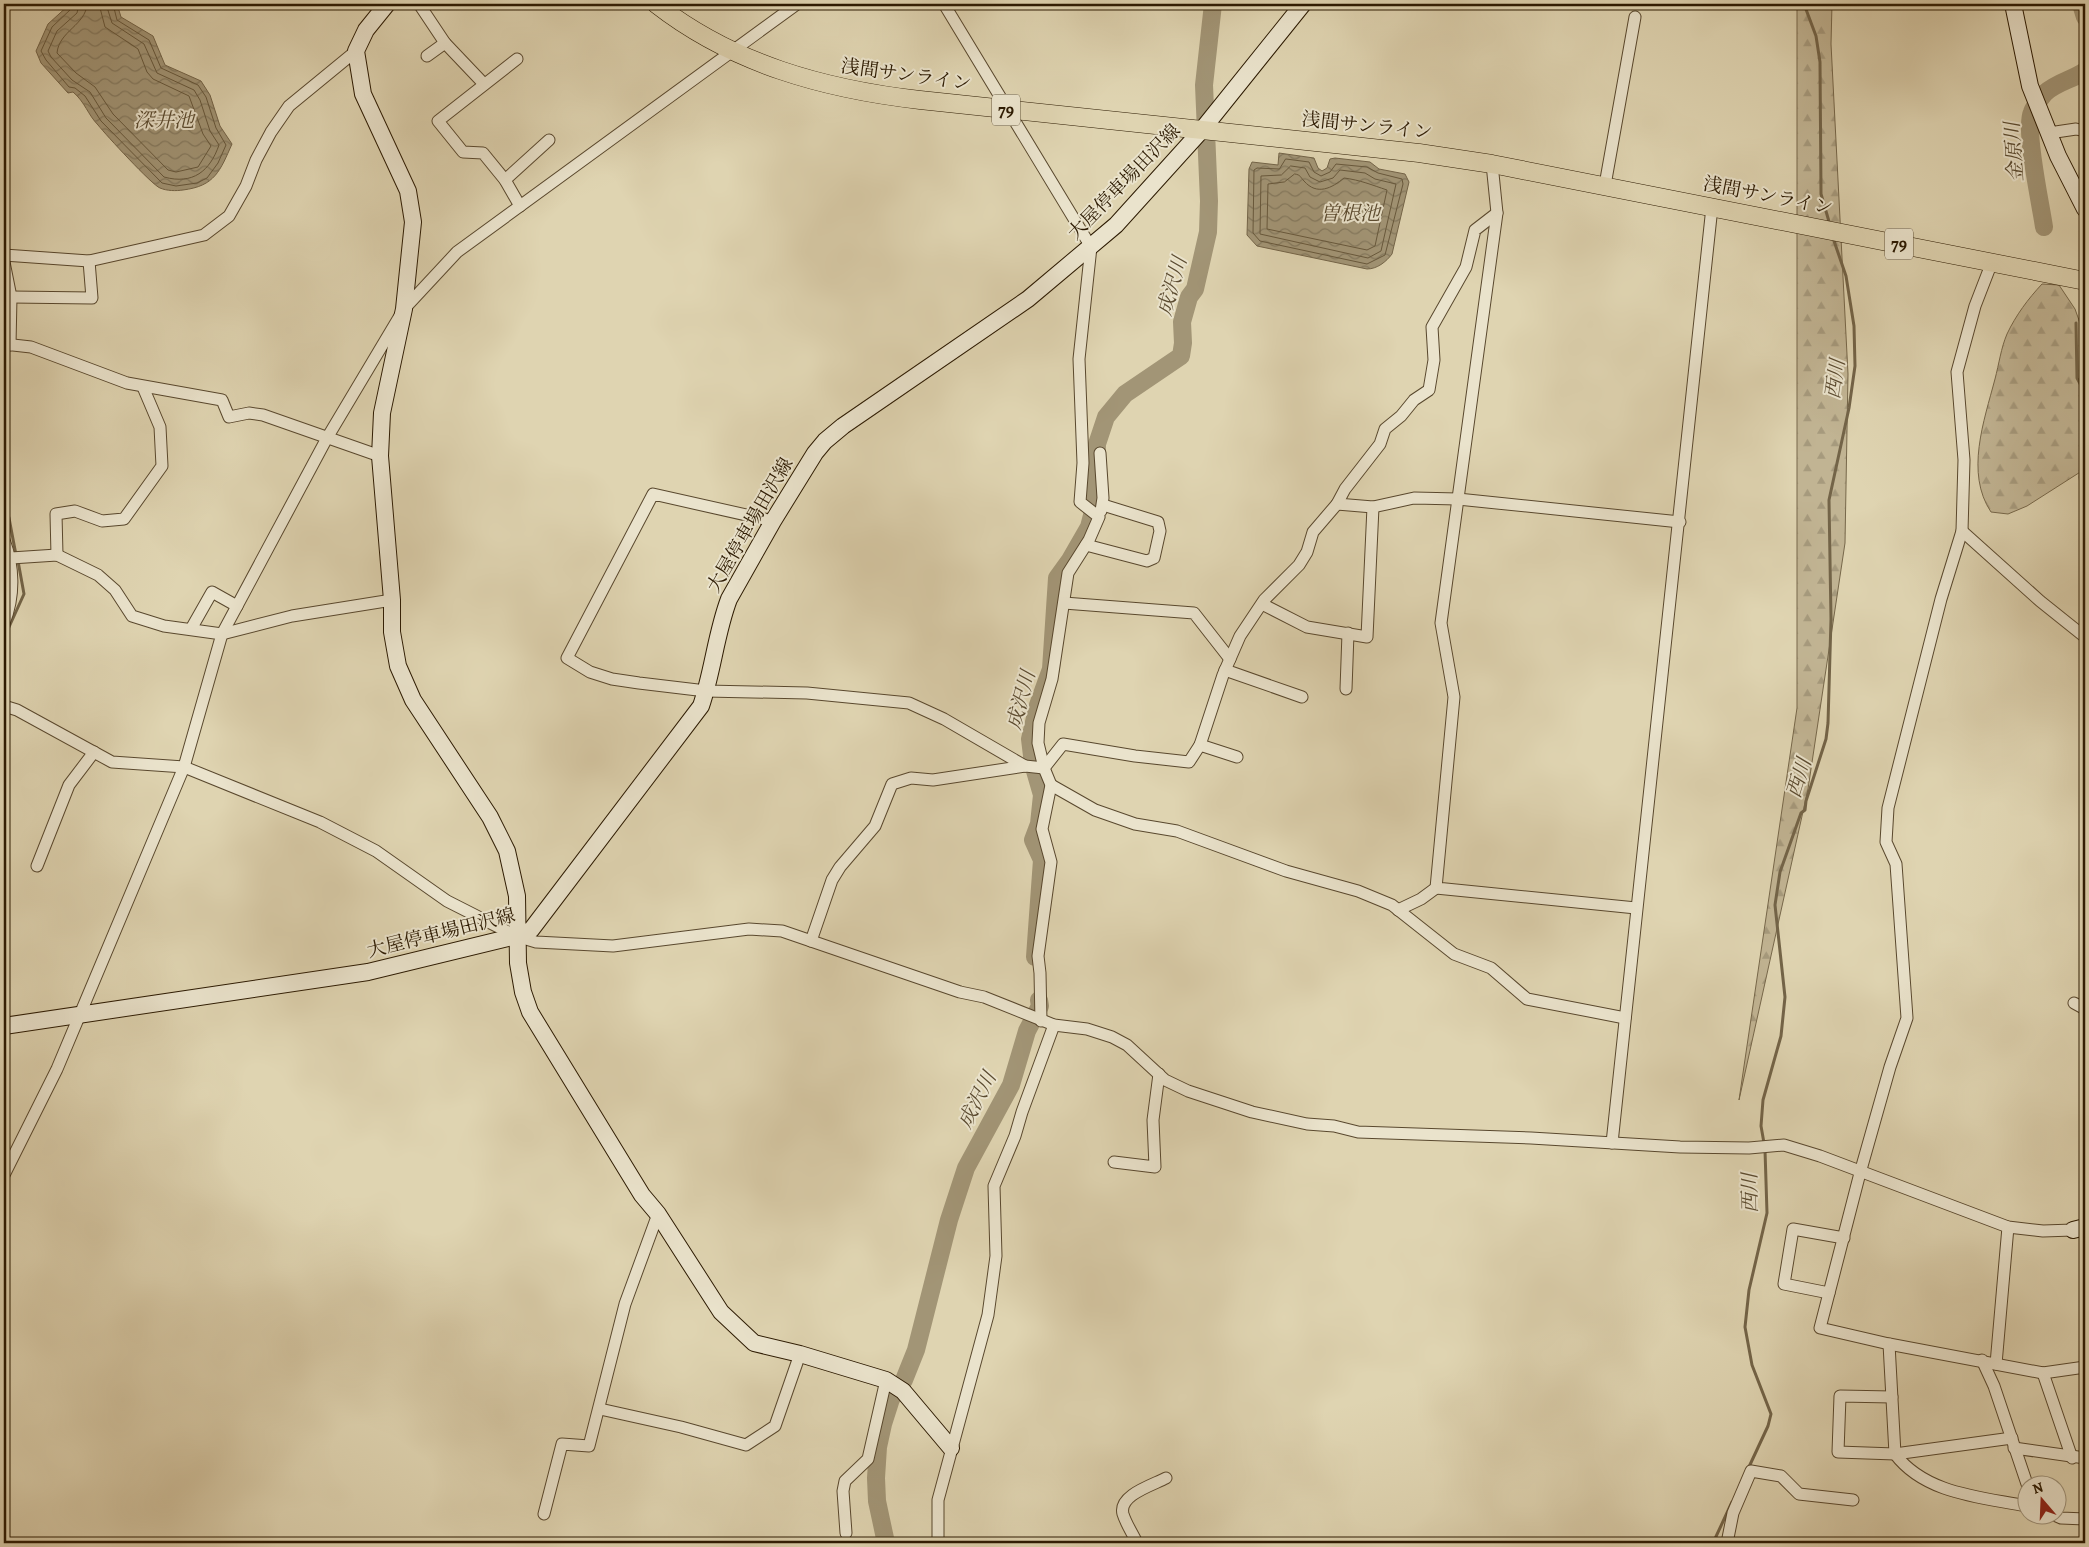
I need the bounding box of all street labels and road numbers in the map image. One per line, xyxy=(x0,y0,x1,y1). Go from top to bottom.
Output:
street label: 浅間サンライン xyxy=(839,53,973,97)
road number: 79 xyxy=(992,94,1020,126)
street label: 浅間サンライン xyxy=(1300,106,1434,146)
street label: 大屋停車場田沢線 xyxy=(1062,118,1186,246)
street label: 浅間サンライン xyxy=(1701,171,1835,221)
road number: 79 xyxy=(1885,228,1913,260)
street label: 大屋停車場田沢線 xyxy=(701,453,799,597)
street label: 大屋停車場田沢線 xyxy=(364,902,518,964)

